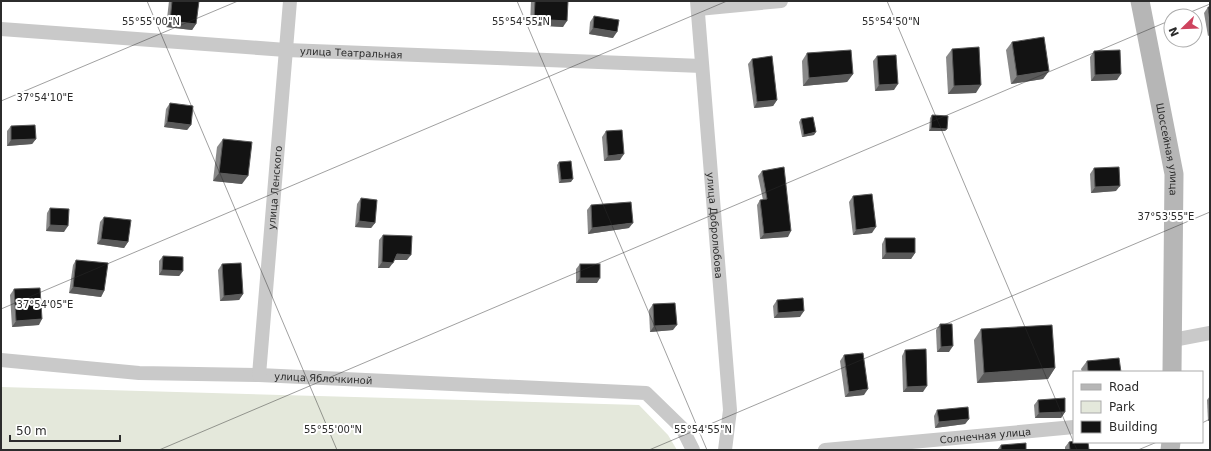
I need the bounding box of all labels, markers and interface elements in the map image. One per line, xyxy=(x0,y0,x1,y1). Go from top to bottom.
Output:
north arrow xyxy=(1163,8,1203,48)
text: 55°55'00"N xyxy=(122,16,180,27)
text: 55°54'55"N xyxy=(492,16,550,27)
text: 55°54'50"N xyxy=(862,16,920,27)
text: N xyxy=(1166,25,1182,38)
street label: улица Театральная xyxy=(300,46,403,60)
text: 37°54'10"E xyxy=(17,92,73,103)
street label: Шоссейная улица xyxy=(1154,102,1179,196)
street label: улица Ленского xyxy=(266,145,284,230)
street label: улица Добролюбова xyxy=(705,172,724,279)
text: 37°53'55"E xyxy=(1138,211,1194,222)
text: 37°54'05"E xyxy=(17,299,73,310)
street label: улица Яблочкиной xyxy=(274,371,373,386)
legend xyxy=(1073,371,1203,443)
text: Road xyxy=(1109,380,1139,394)
text: Park xyxy=(1109,400,1135,414)
scale bar xyxy=(10,417,120,443)
text: Building xyxy=(1109,420,1158,434)
text: 50 m xyxy=(16,424,47,438)
text: 55°55'00"N xyxy=(304,424,362,435)
text: 55°54'55"N xyxy=(674,424,732,435)
street label: Солнечная улица xyxy=(939,426,1032,445)

